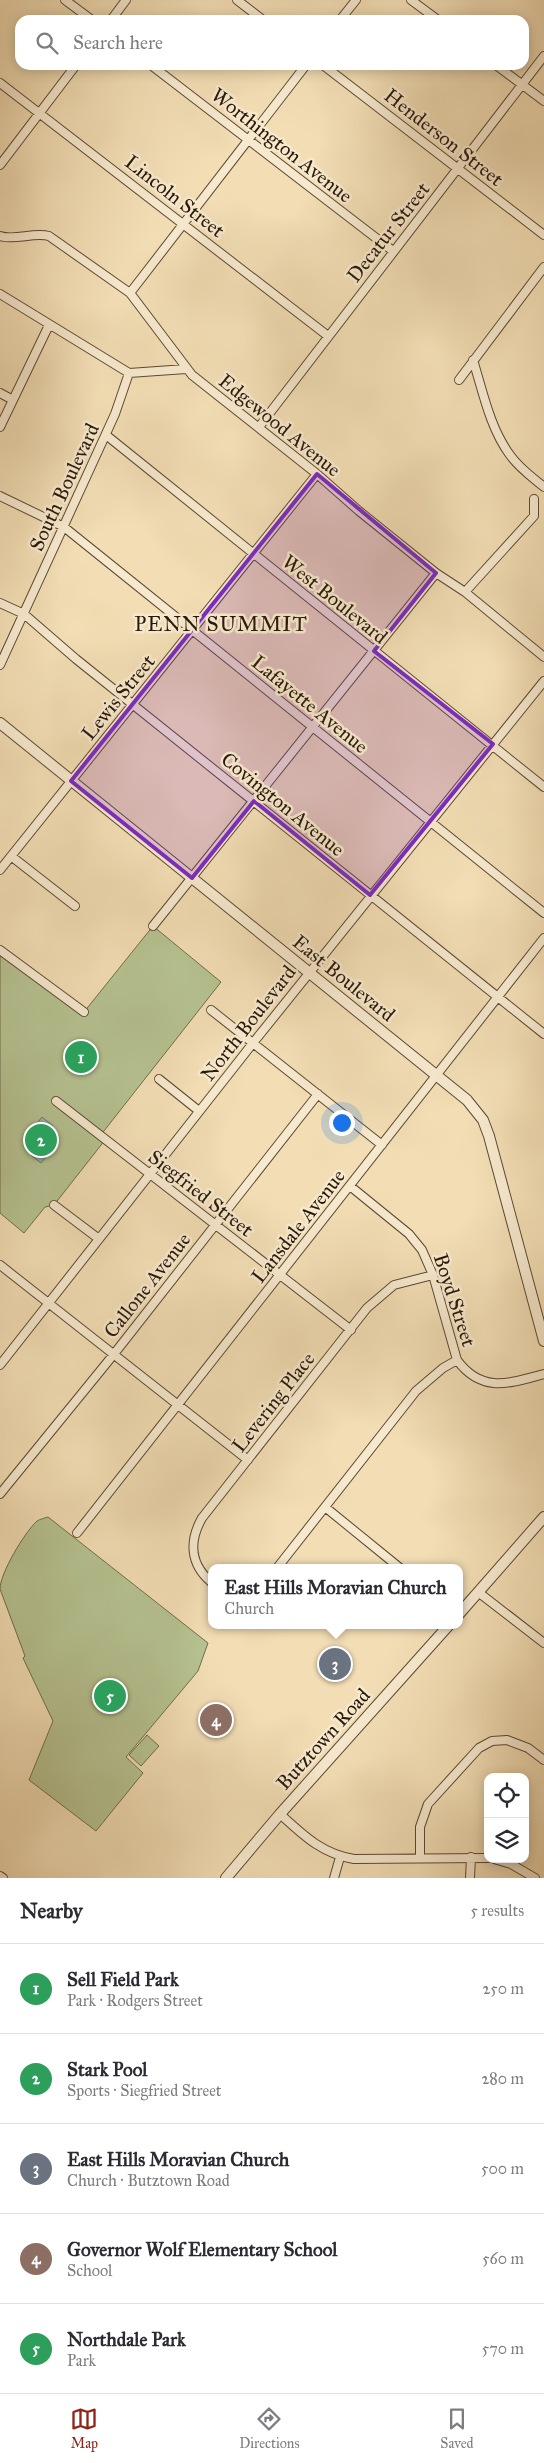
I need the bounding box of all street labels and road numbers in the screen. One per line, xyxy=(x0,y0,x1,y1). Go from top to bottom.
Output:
street label: Worthington Avenue xyxy=(206,83,357,208)
street label: Henderson Street xyxy=(380,83,508,191)
street label: Lincoln Street xyxy=(120,150,230,242)
street label: Decatur Street xyxy=(342,177,434,287)
street label: Edgewood Avenue xyxy=(214,369,346,482)
street label: South Boulevard xyxy=(24,419,104,555)
street label: West Boulevard xyxy=(278,549,392,649)
street label: Lewis Street xyxy=(76,649,160,745)
street label: Lafayette Avenue xyxy=(247,650,373,758)
street label: Covington Avenue xyxy=(216,747,349,862)
street label: East Boulevard xyxy=(288,929,400,1027)
street label: North Boulevard xyxy=(195,960,301,1086)
street label: Siegfried Street xyxy=(143,1145,258,1242)
street label: Lansdale Avenue xyxy=(246,1164,350,1288)
street label: Callone Avenue xyxy=(99,1228,195,1342)
street label: Boyd Street xyxy=(429,1250,481,1350)
street label: Levering Place xyxy=(227,1347,320,1457)
street label: Butztown Road xyxy=(271,1683,375,1795)

